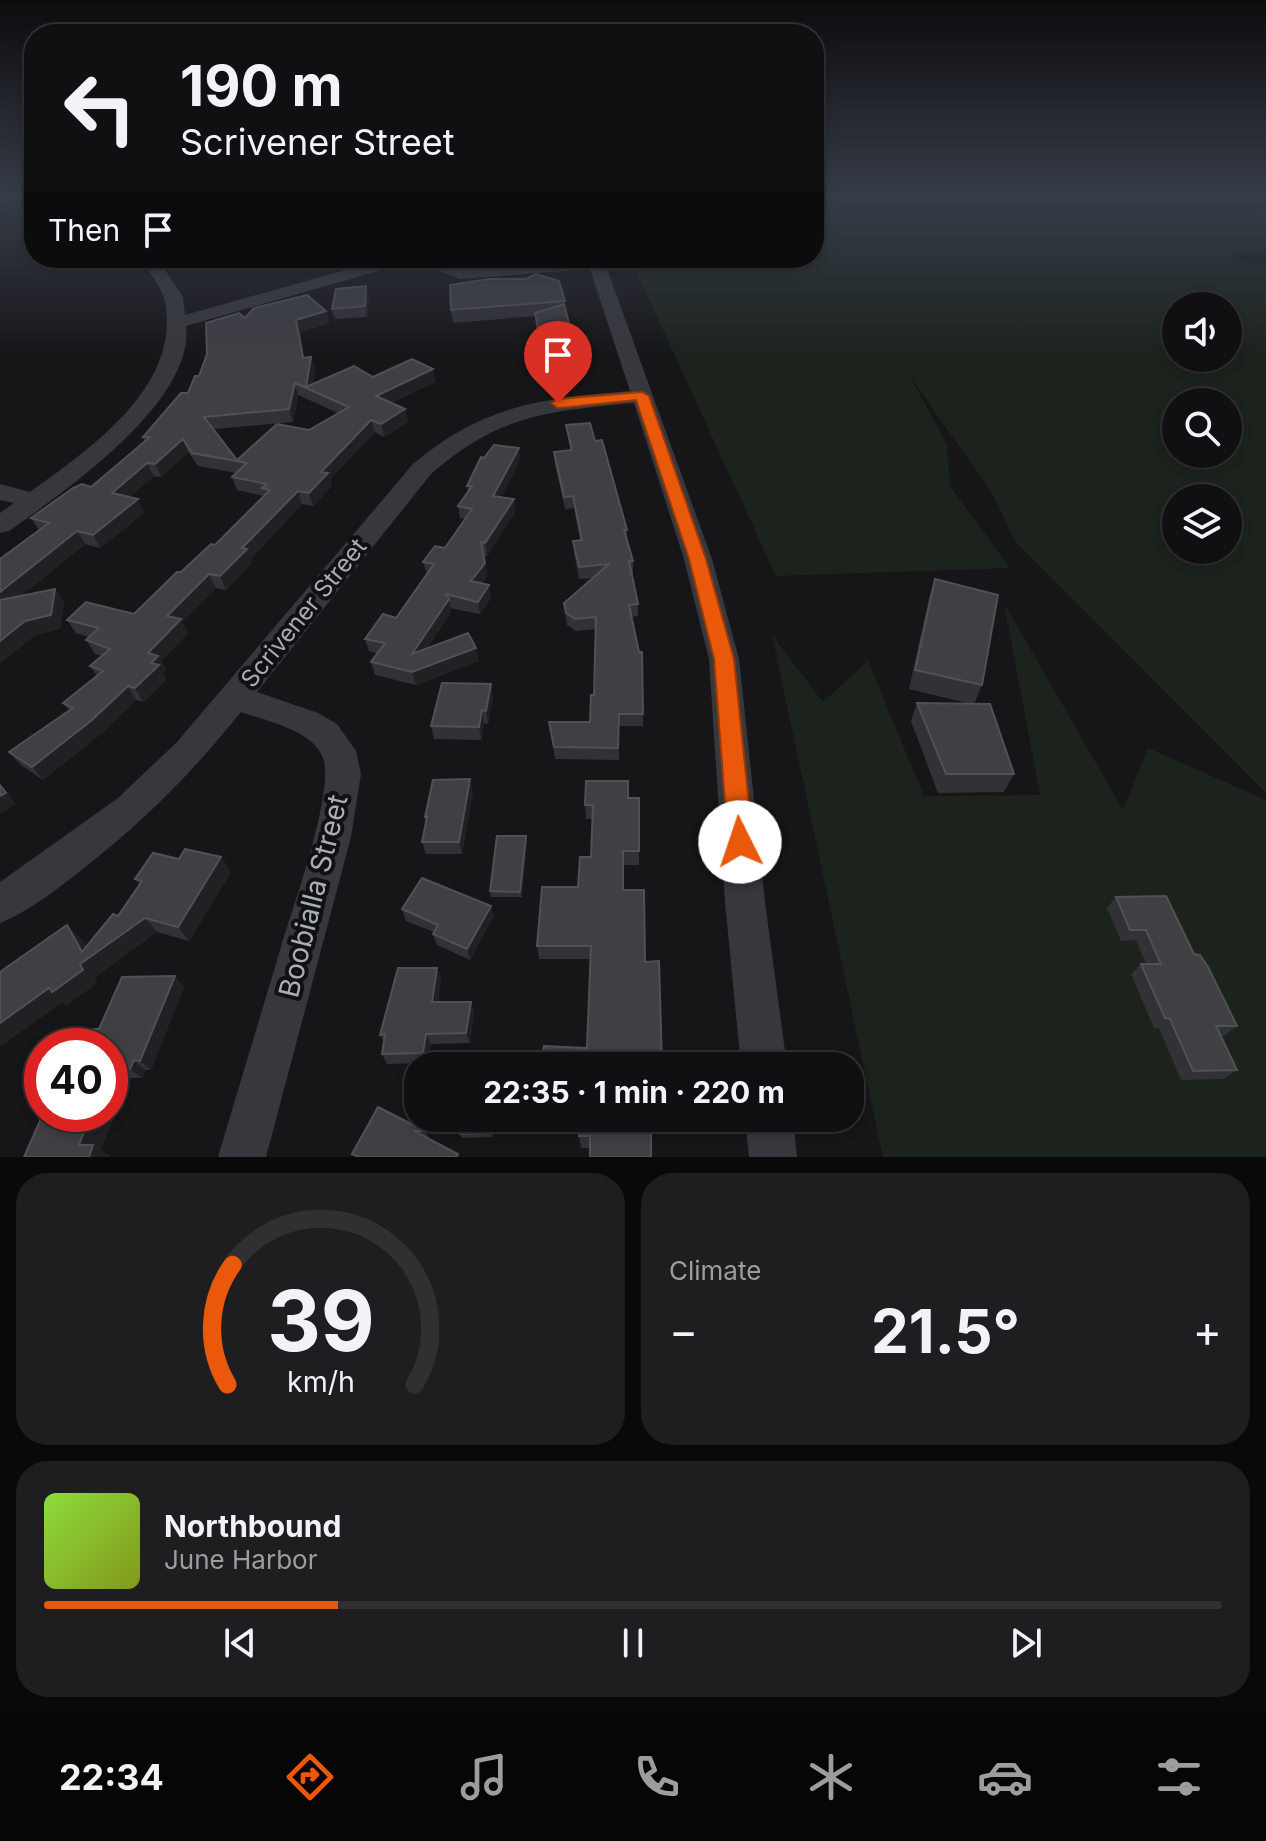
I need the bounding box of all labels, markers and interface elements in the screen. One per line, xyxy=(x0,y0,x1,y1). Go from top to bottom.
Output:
text: 190 m xyxy=(180,52,343,120)
icon: left xyxy=(48,56,152,160)
text: Scrivener Street xyxy=(180,120,455,164)
icon: arrive xyxy=(136,208,180,252)
text: Then xyxy=(48,212,120,248)
map controls xyxy=(1162,292,1242,564)
button: sound xyxy=(1162,292,1242,372)
pin xyxy=(524,321,592,403)
icon: arrive xyxy=(536,333,580,377)
button: search xyxy=(1162,388,1242,468)
button: layers xyxy=(1162,484,1242,564)
street label: Scrivener Street xyxy=(235,532,373,693)
street label: Boobialla Street xyxy=(271,791,355,1001)
position arrow xyxy=(698,800,782,884)
speed limit sign: 40 xyxy=(24,1028,128,1132)
text: 22:35 · 1 min · 220 m xyxy=(483,1074,785,1110)
text: Climate xyxy=(669,1255,761,1286)
text: 39 xyxy=(267,1270,374,1371)
text: 21.5° xyxy=(871,1295,1020,1367)
text: − xyxy=(669,1304,698,1358)
text: + xyxy=(1193,1304,1222,1358)
text: km/h xyxy=(287,1364,354,1399)
text: Northbound xyxy=(164,1508,341,1544)
text: June Harbor xyxy=(164,1544,317,1575)
icon: previous xyxy=(218,1621,262,1665)
icon: pause xyxy=(611,1621,655,1665)
icon: next xyxy=(1004,1621,1048,1665)
icon: directions xyxy=(282,1749,338,1805)
icon: music xyxy=(456,1749,512,1805)
icon: phone xyxy=(629,1749,685,1805)
icon: climate xyxy=(803,1749,859,1805)
icon: car xyxy=(977,1749,1033,1805)
icon: filters xyxy=(1151,1749,1207,1805)
text: 22:34 xyxy=(59,1755,164,1799)

